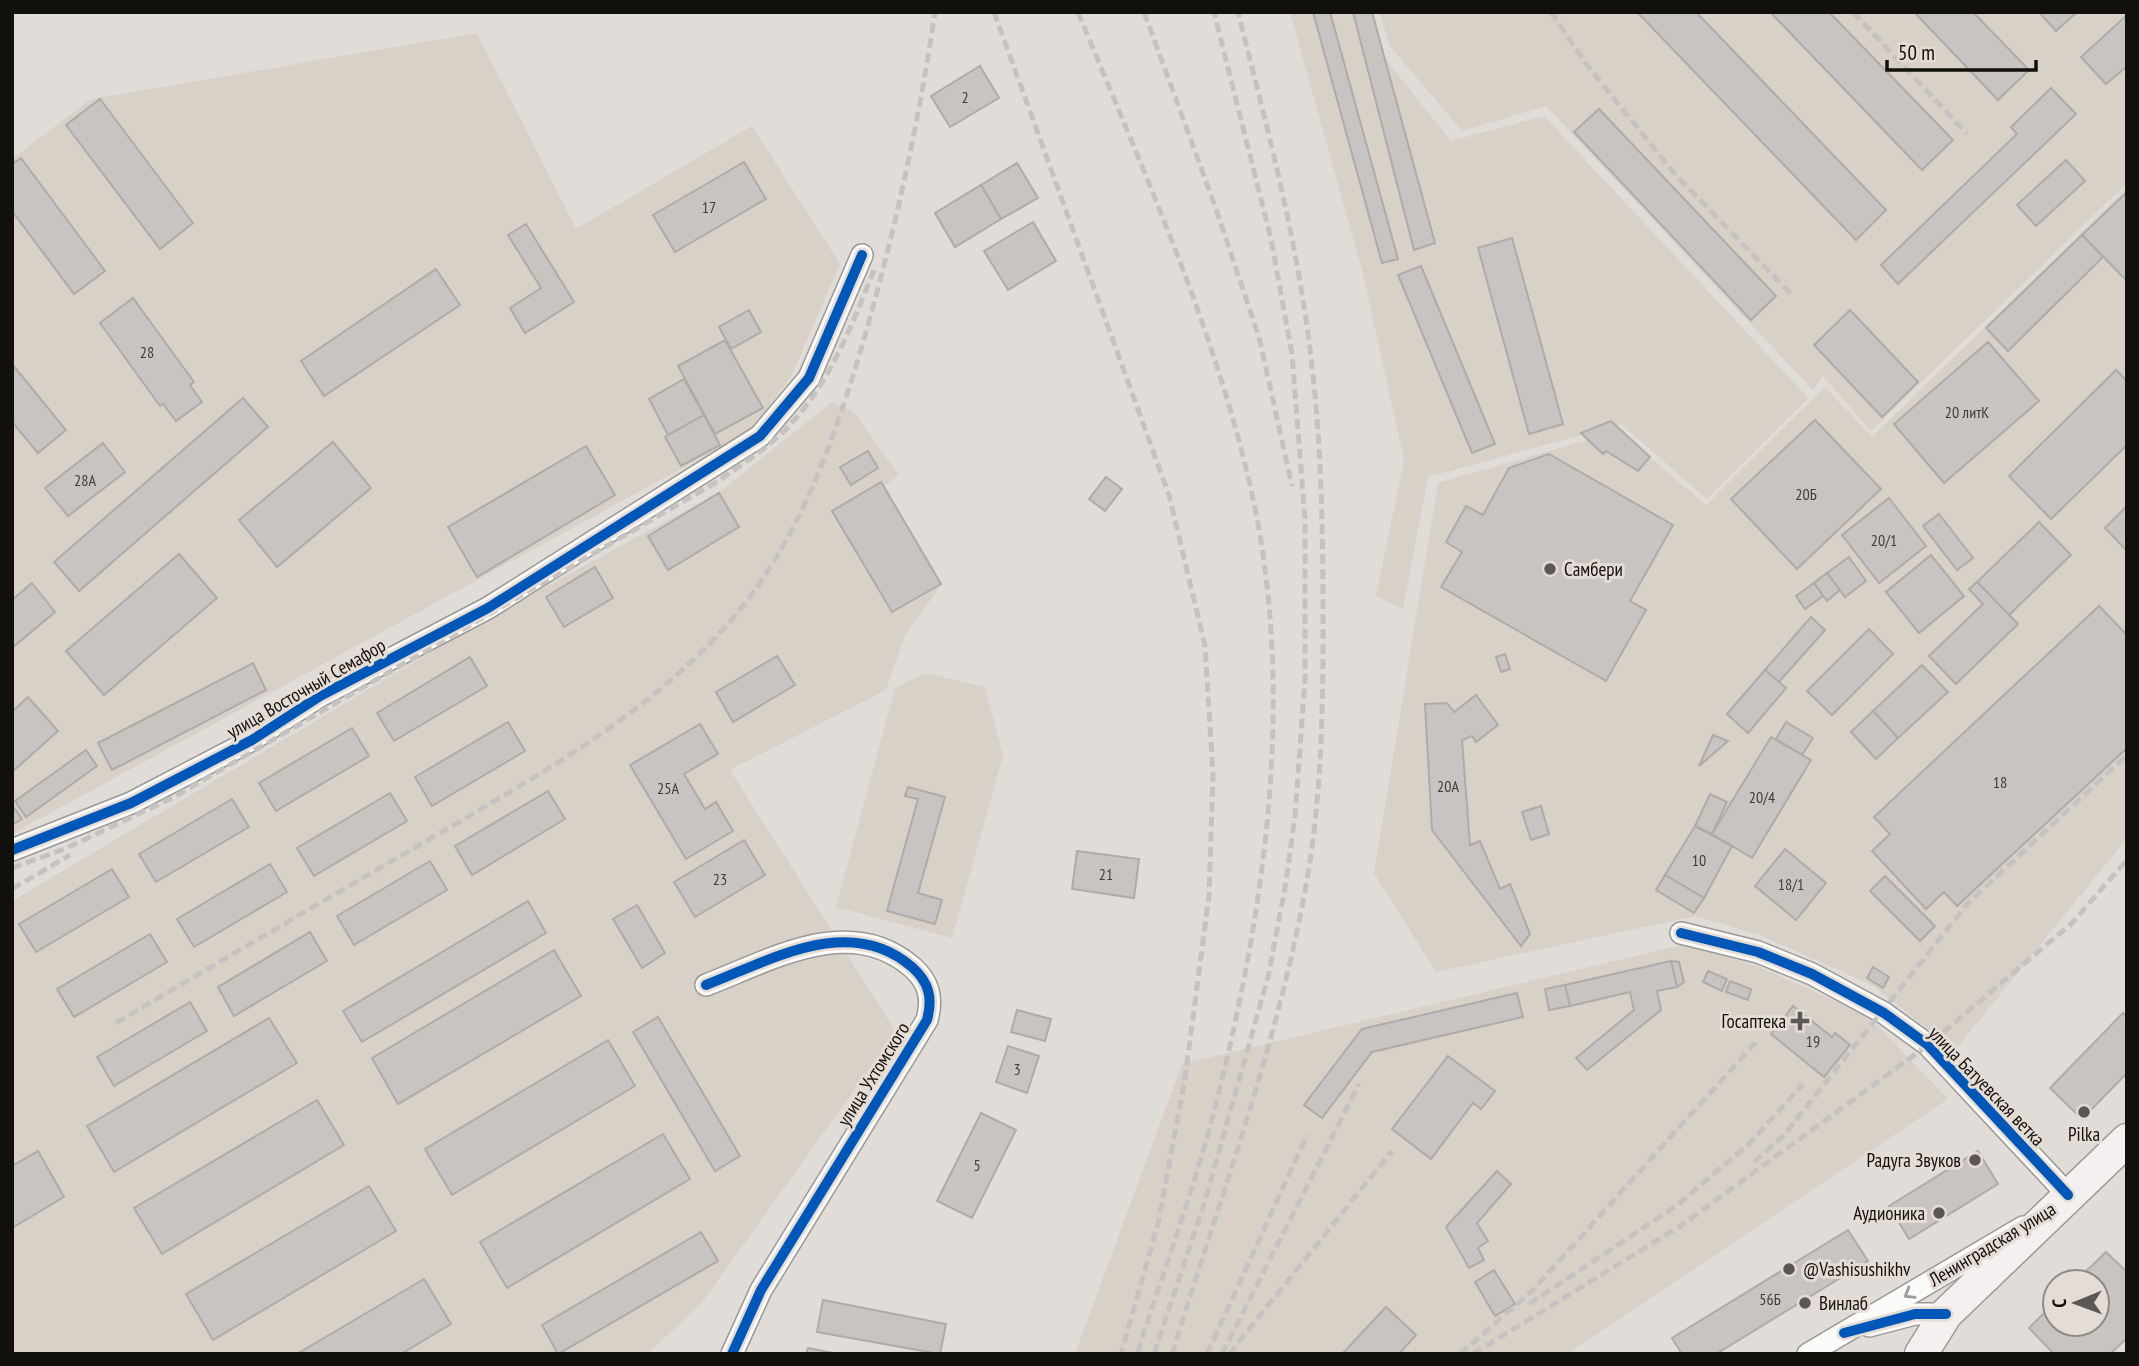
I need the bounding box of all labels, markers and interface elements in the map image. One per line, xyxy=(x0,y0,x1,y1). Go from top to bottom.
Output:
scale bar xyxy=(1887,28,2036,72)
text: 50 m xyxy=(1898,39,1935,66)
house number: 2 xyxy=(961,87,969,107)
house number: 17 xyxy=(702,197,716,217)
house number: 28 xyxy=(140,342,154,362)
house number: 20 литК xyxy=(1945,402,1989,422)
house number: 28А xyxy=(74,470,96,490)
house number: 20Б xyxy=(1795,484,1817,504)
house number: 20/1 xyxy=(1871,530,1897,550)
place label: Самбери xyxy=(1564,557,1623,581)
marker: Самбери xyxy=(1542,561,1558,577)
street label: улица Восточный Семафор xyxy=(222,633,390,743)
house number: 18 xyxy=(1993,772,2007,792)
house number: 20А xyxy=(1437,776,1459,796)
house number: 25А xyxy=(657,778,679,798)
house number: 20/4 xyxy=(1749,787,1775,807)
house number: 10 xyxy=(1692,850,1706,870)
house number: 21 xyxy=(1099,864,1113,884)
house number: 23 xyxy=(713,869,727,889)
house number: 18/1 xyxy=(1778,874,1804,894)
place label: Госаптека xyxy=(1722,1009,1786,1033)
marker: Госаптека xyxy=(1792,1013,1808,1029)
street label: улица Ухтомского xyxy=(832,1018,914,1130)
street label: улица Батуевская ветка xyxy=(1924,1021,2050,1151)
house number: 19 xyxy=(1806,1031,1820,1051)
house number: 3 xyxy=(1013,1059,1021,1079)
marker: Pilka xyxy=(2076,1104,2092,1120)
place label: Pilka xyxy=(2068,1122,2100,1146)
place label: Радуга Звуков xyxy=(1866,1148,1961,1172)
marker: Радуга Звуков xyxy=(1967,1152,1983,1168)
house number: 5 xyxy=(973,1155,981,1175)
street label: Ленинградская улица xyxy=(1923,1197,2060,1292)
place label: Аудионика xyxy=(1853,1201,1925,1225)
marker: Аудионика xyxy=(1931,1205,1947,1221)
place label: @Vashisushikhv xyxy=(1803,1257,1911,1281)
marker: @Vashisushikhv xyxy=(1781,1261,1797,1277)
north arrow xyxy=(2041,1268,2111,1338)
one-way arrow xyxy=(1904,1286,1917,1299)
house number: 56Б xyxy=(1759,1289,1781,1309)
place label: Винлаб xyxy=(1819,1291,1868,1315)
marker: Винлаб xyxy=(1797,1295,1813,1311)
text: С xyxy=(2047,1298,2071,1308)

